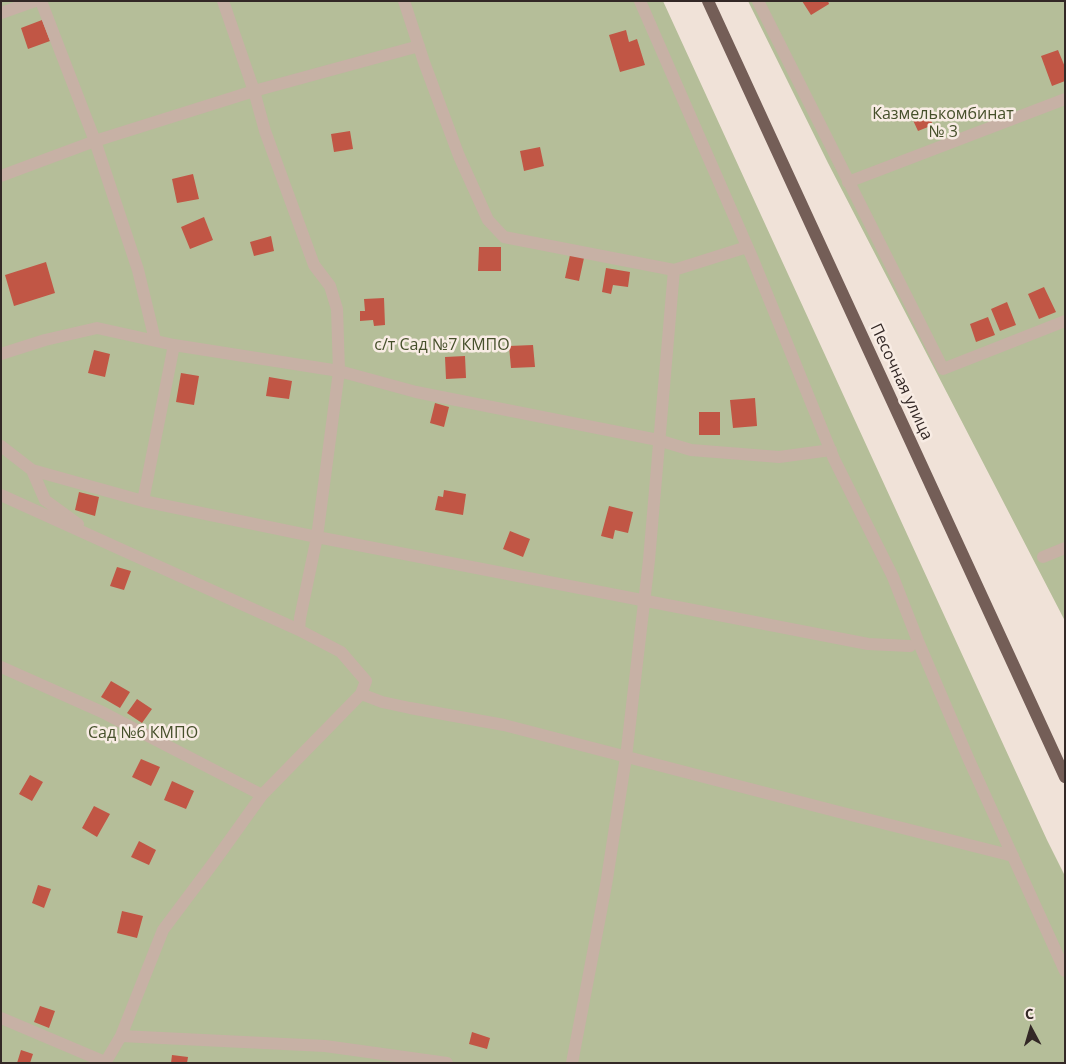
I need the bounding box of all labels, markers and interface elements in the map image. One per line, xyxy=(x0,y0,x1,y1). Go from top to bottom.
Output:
park label: Казмелькомбинат № 3 xyxy=(872,104,1014,142)
street label: Песочная улица xyxy=(866,321,936,443)
park label: с/т Сад №7 КМПО xyxy=(374,335,510,355)
park label: Сад №6 КМПО xyxy=(88,723,198,743)
north arrow xyxy=(1006,1004,1056,1054)
text: С xyxy=(1024,1004,1035,1024)

